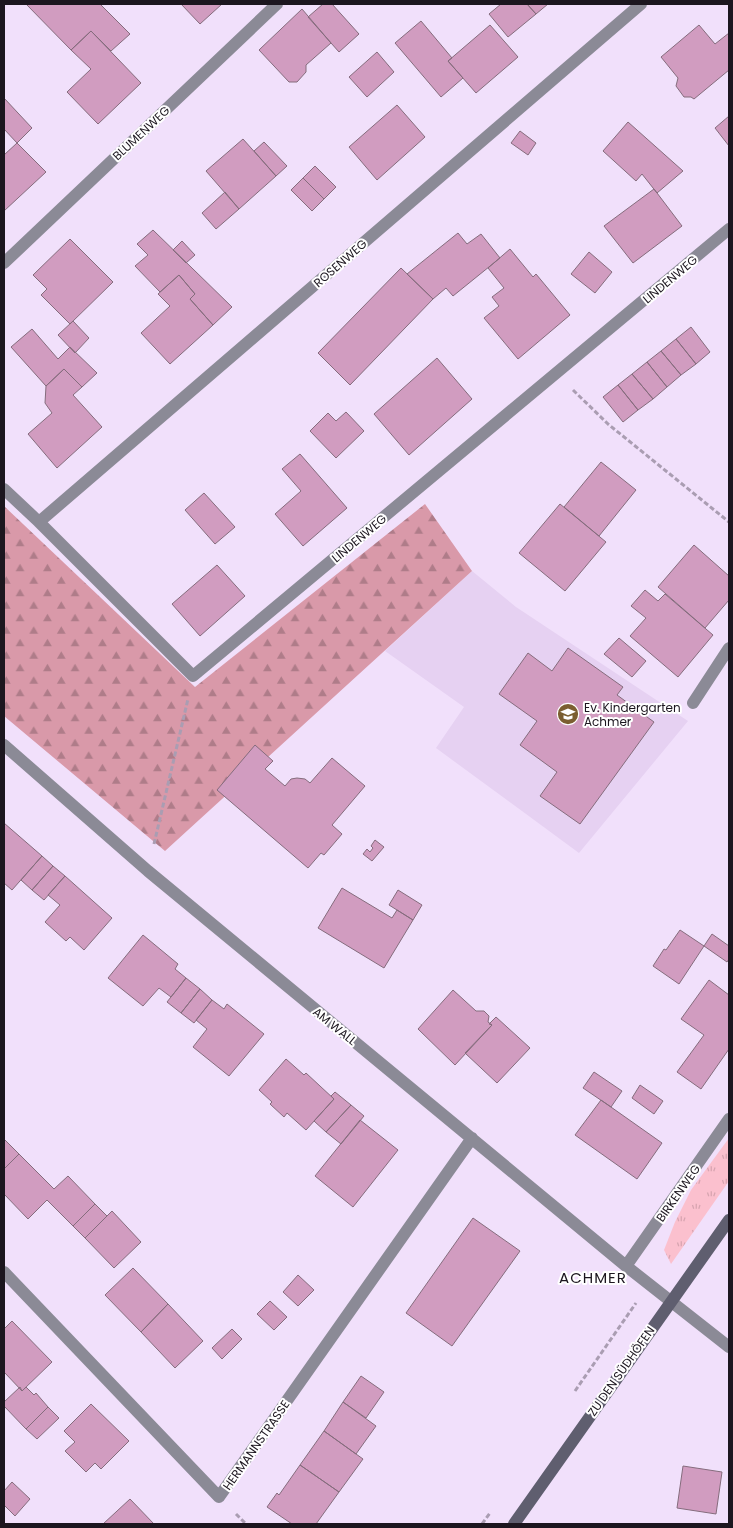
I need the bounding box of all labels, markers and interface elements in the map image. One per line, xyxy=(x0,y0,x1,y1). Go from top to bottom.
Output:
street label: BLUMENWEG xyxy=(109,102,173,164)
street label: ROSENWEG xyxy=(310,235,370,291)
street label: LINDENWEG xyxy=(639,251,701,307)
street label: LINDENWEG xyxy=(328,510,390,566)
place label: Ev. Kindergarten Achmer xyxy=(584,699,681,730)
school or university icon: Ev. Kindergarten Achmer xyxy=(556,702,580,726)
street label: AM WALL xyxy=(310,1003,360,1049)
street label: BIRKENWEG xyxy=(652,1161,704,1225)
district label: ACHMER xyxy=(559,1267,627,1288)
street label: ZU DEN SÜDHÖFEN xyxy=(584,1323,658,1419)
street label: HERMANNSTRASSE xyxy=(219,1397,293,1493)

